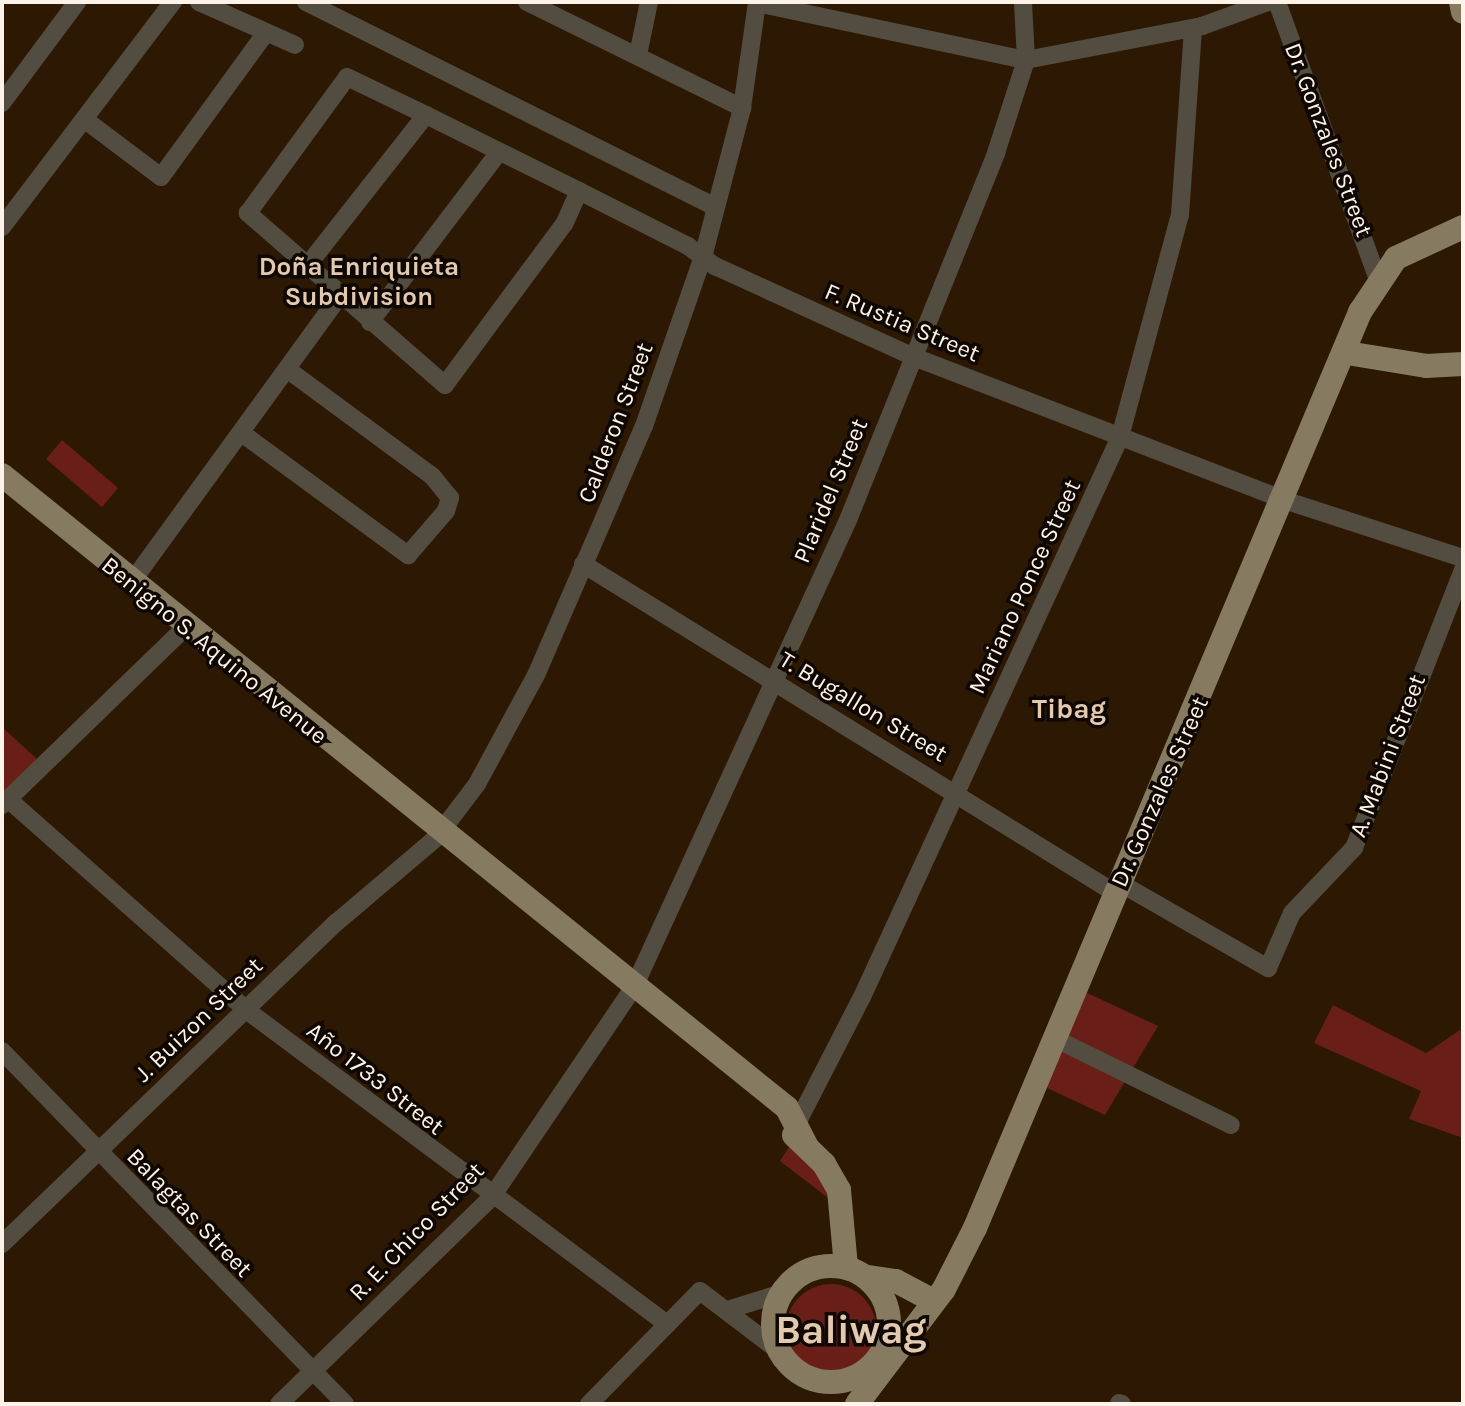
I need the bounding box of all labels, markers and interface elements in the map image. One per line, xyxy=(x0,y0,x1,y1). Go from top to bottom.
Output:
street label: Dr. Gonzales Street xyxy=(1278,39,1378,241)
district label: Doña Enriquieta Subdivision xyxy=(259,251,459,312)
street label: F. Rustia Street xyxy=(820,277,984,369)
street label: Calderon Street xyxy=(572,339,660,507)
street label: Plaridel Street xyxy=(788,415,874,567)
street label: Mariano Ponce Street xyxy=(963,475,1087,699)
street label: Benigno S. Aquino Avenue xyxy=(95,551,333,751)
street label: T. Bugallon Street xyxy=(774,646,952,768)
street label: A. Mabini Street xyxy=(1344,671,1432,841)
district label: Tibag xyxy=(1032,692,1106,726)
street label: Dr. Gonzales Street xyxy=(1105,692,1215,892)
street label: J. Buizon Street xyxy=(129,952,269,1088)
street label: Año 1733 Street xyxy=(301,1016,449,1142)
street label: Balagtas Street xyxy=(120,1143,258,1283)
street label: R. E. Chico Street xyxy=(344,1157,490,1307)
district label: Baliwag xyxy=(775,1306,927,1354)

